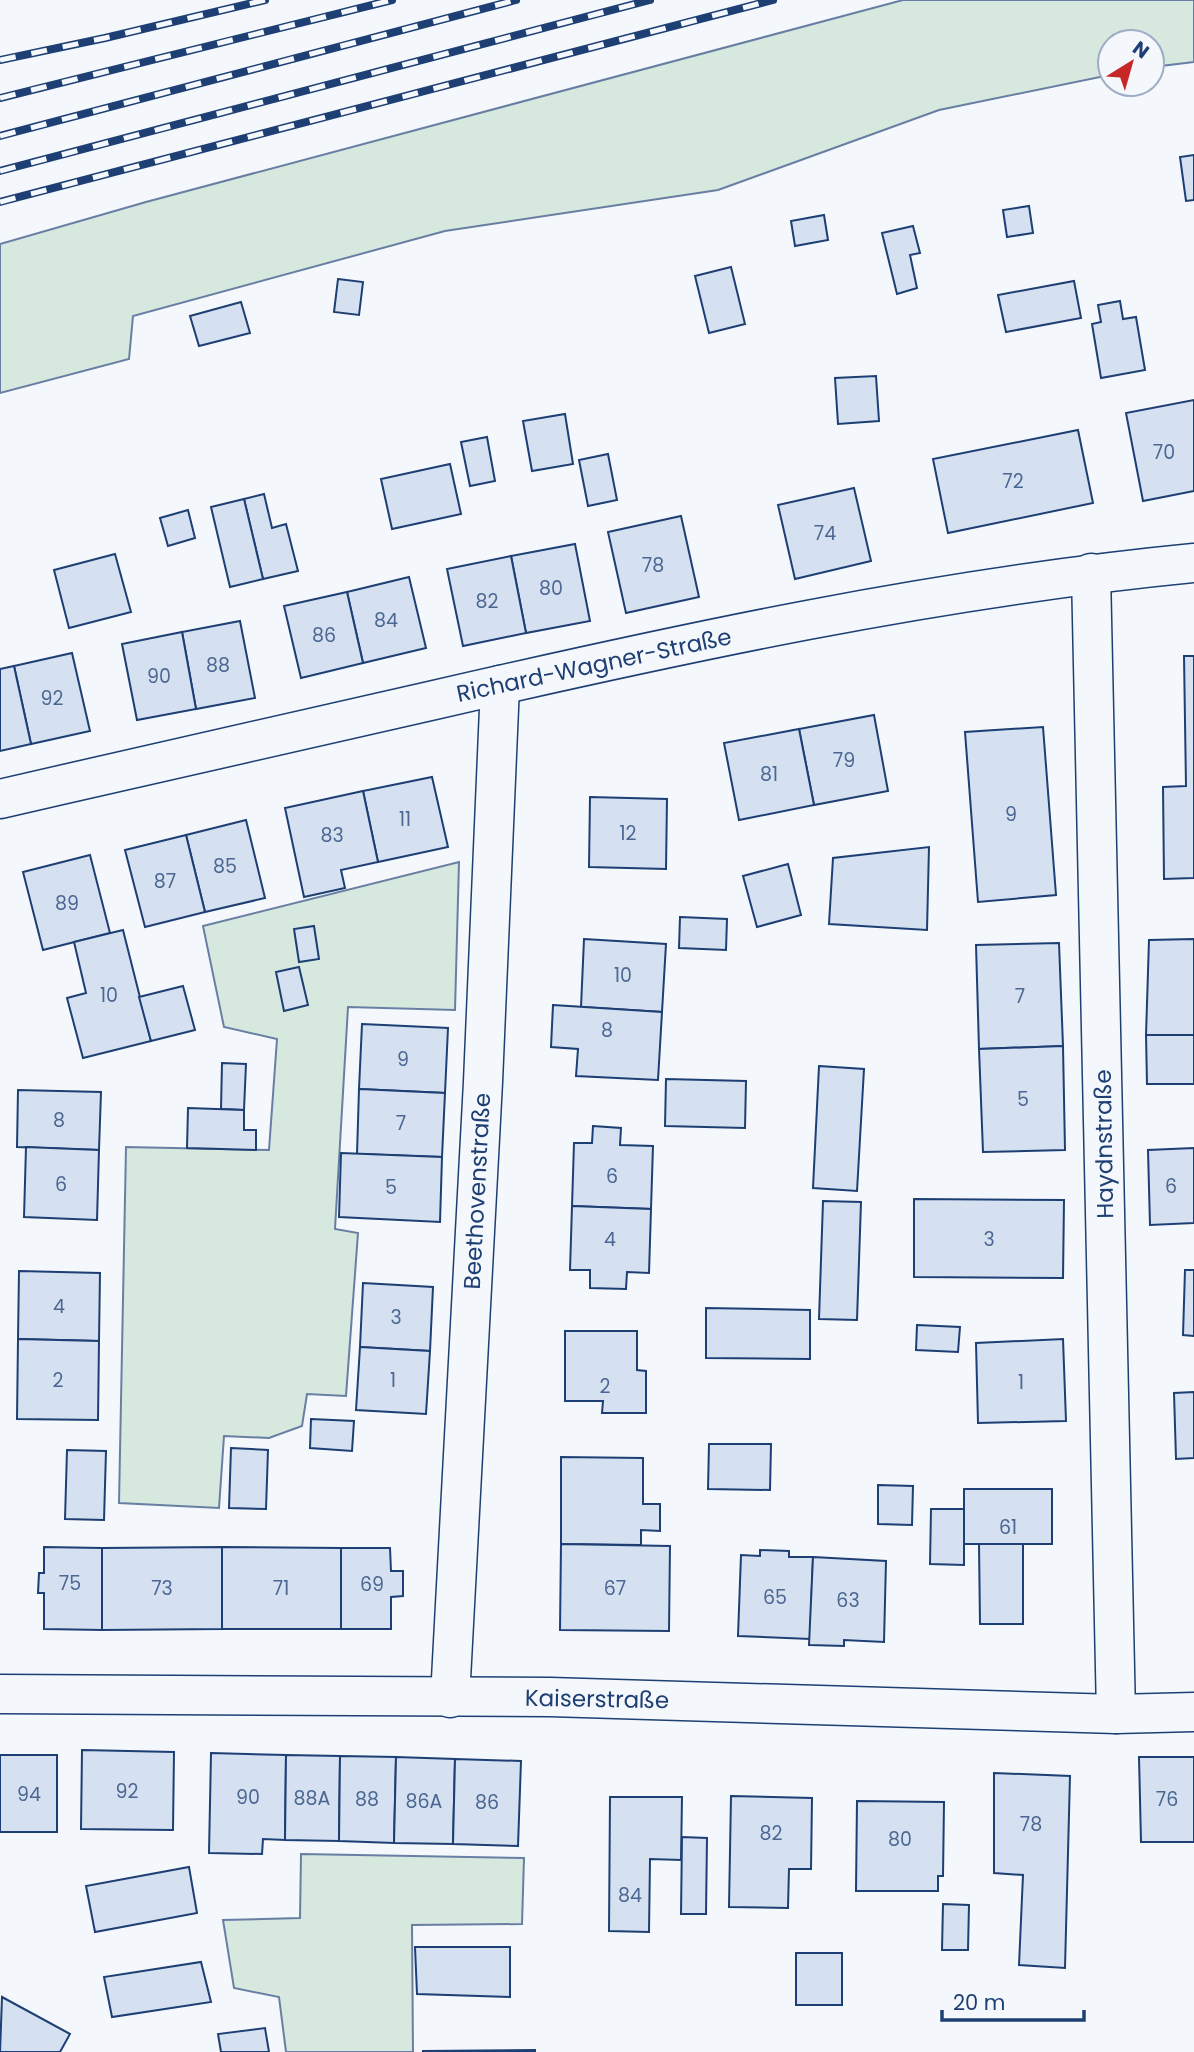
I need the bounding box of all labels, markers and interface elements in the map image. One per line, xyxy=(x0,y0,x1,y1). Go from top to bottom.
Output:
north arrow xyxy=(1096,28,1166,98)
text: N xyxy=(1127,35,1155,65)
house number: 70 xyxy=(1153,439,1175,466)
house number: 72 xyxy=(1002,468,1024,495)
house number: 74 xyxy=(814,520,836,547)
house number: 78 xyxy=(642,552,664,579)
house number: 80 xyxy=(539,575,563,602)
house number: 82 xyxy=(476,588,499,615)
house number: 84 xyxy=(374,607,398,634)
street label: Richard-Wagner-Straße xyxy=(454,620,734,710)
house number: 86 xyxy=(312,622,336,649)
house number: 88 xyxy=(206,652,230,679)
house number: 90 xyxy=(147,663,171,690)
house number: 92 xyxy=(41,685,64,712)
house number: 79 xyxy=(833,747,855,774)
house number: 81 xyxy=(760,761,778,788)
house number: 9 xyxy=(1005,801,1017,828)
house number: 11 xyxy=(399,806,411,833)
house number: 12 xyxy=(619,820,637,847)
house number: 83 xyxy=(320,822,344,849)
house number: 85 xyxy=(213,853,237,880)
house number: 87 xyxy=(154,868,176,895)
house number: 89 xyxy=(55,890,79,917)
house number: 10 xyxy=(614,962,632,989)
house number: 10 xyxy=(100,982,118,1009)
house number: 7 xyxy=(1015,983,1025,1010)
house number: 8 xyxy=(601,1017,613,1044)
house number: 9 xyxy=(397,1046,409,1073)
street label: Haydnstraße xyxy=(1087,1069,1121,1219)
house number: 5 xyxy=(1017,1086,1029,1113)
street label: Beethovenstraße xyxy=(456,1092,498,1290)
house number: 8 xyxy=(53,1107,65,1134)
house number: 7 xyxy=(396,1110,406,1137)
house number: 6 xyxy=(606,1163,618,1190)
house number: 6 xyxy=(55,1171,67,1198)
house number: 6 xyxy=(1165,1173,1177,1200)
house number: 5 xyxy=(385,1174,397,1201)
house number: 4 xyxy=(604,1226,616,1253)
house number: 3 xyxy=(983,1226,995,1253)
house number: 4 xyxy=(53,1293,65,1320)
house number: 3 xyxy=(390,1304,402,1331)
house number: 2 xyxy=(53,1367,64,1394)
house number: 1 xyxy=(390,1367,396,1394)
house number: 1 xyxy=(1018,1369,1024,1396)
house number: 2 xyxy=(600,1373,611,1400)
house number: 61 xyxy=(999,1514,1017,1541)
house number: 75 xyxy=(59,1570,81,1597)
house number: 69 xyxy=(360,1571,384,1598)
house number: 73 xyxy=(151,1575,173,1602)
house number: 71 xyxy=(273,1575,289,1602)
house number: 67 xyxy=(604,1575,626,1602)
house number: 65 xyxy=(763,1584,787,1611)
house number: 63 xyxy=(836,1587,860,1614)
street label: Kaiserstraße xyxy=(525,1682,669,1716)
house number: 92 xyxy=(116,1778,139,1805)
house number: 94 xyxy=(17,1781,41,1808)
house number: 90 xyxy=(236,1784,260,1811)
house number: 88A xyxy=(294,1785,331,1812)
house number: 88 xyxy=(355,1786,379,1813)
house number: 76 xyxy=(1156,1786,1178,1813)
house number: 86A xyxy=(406,1788,443,1815)
house number: 86 xyxy=(475,1789,499,1816)
house number: 78 xyxy=(1020,1811,1042,1838)
house number: 82 xyxy=(760,1820,783,1847)
house number: 80 xyxy=(888,1826,912,1853)
house number: 84 xyxy=(618,1882,642,1909)
scale bar xyxy=(942,1979,1084,2023)
text: 20 m xyxy=(953,1988,1006,2017)

